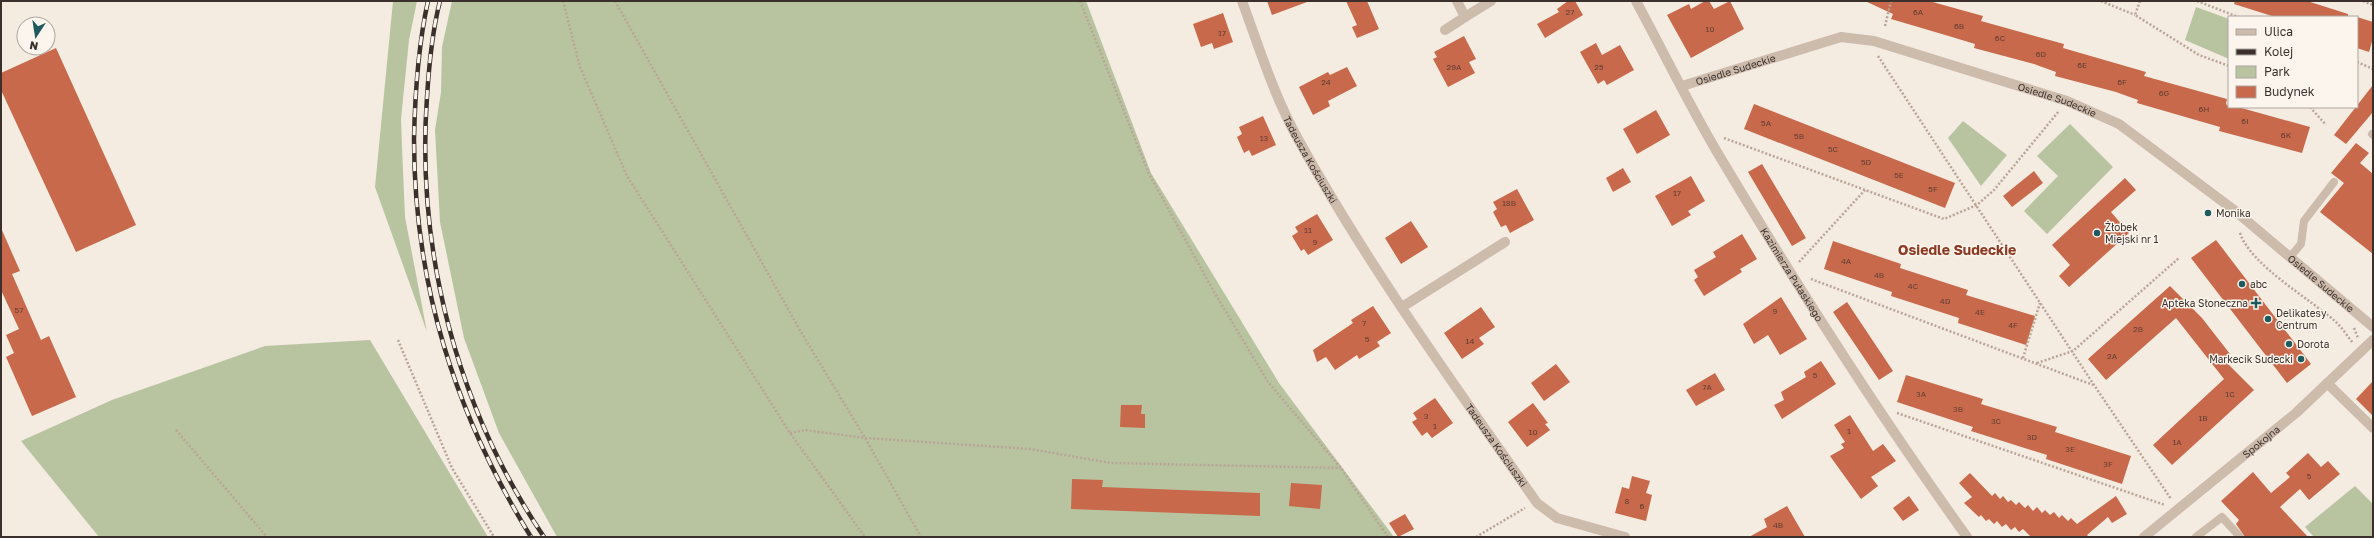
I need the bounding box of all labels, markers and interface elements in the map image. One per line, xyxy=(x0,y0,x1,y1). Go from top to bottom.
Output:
house number: 27 xyxy=(1566,7,1574,17)
house number: 6A xyxy=(1913,7,1924,17)
north arrow xyxy=(16,16,56,56)
legend xyxy=(2228,16,2358,108)
house number: 6B xyxy=(1954,21,1964,31)
house number: 10 xyxy=(1706,24,1714,34)
text: Ulica xyxy=(2264,24,2293,39)
house number: 17 xyxy=(1218,28,1226,38)
house number: 6C xyxy=(1995,33,2006,43)
text: N xyxy=(28,39,39,53)
text: Kolej xyxy=(2264,44,2293,59)
house number: 6D xyxy=(2036,49,2047,59)
street label: Osiedle Sudeckie xyxy=(1694,52,1777,87)
house number: 6E xyxy=(2077,60,2087,70)
house number: 29A xyxy=(1447,62,1462,72)
house number: 25 xyxy=(1594,62,1604,72)
text: Park xyxy=(2264,64,2290,79)
house number: 24 xyxy=(1321,77,1331,87)
house number: 6F xyxy=(2117,77,2127,87)
street label: Osiedle Sudeckie xyxy=(2016,80,2099,119)
text: Budynek xyxy=(2264,84,2315,99)
house number: 6G xyxy=(2159,88,2170,98)
house number: 6H xyxy=(2199,104,2209,114)
street label: Tadeusza Kościuszki xyxy=(1281,114,1340,205)
house number: 6I xyxy=(2241,116,2249,126)
house number: 5A xyxy=(1761,118,1772,128)
house number: 6K xyxy=(2281,130,2292,140)
house number: 5B xyxy=(1794,131,1804,141)
house number: 13 xyxy=(1260,133,1269,143)
house number: 5C xyxy=(1828,144,1839,154)
house number: 5D xyxy=(1861,157,1872,167)
house number: 5E xyxy=(1894,170,1904,180)
house number: 5F xyxy=(1928,184,1938,194)
house number: 17 xyxy=(1673,188,1681,198)
house number: 18B xyxy=(1502,198,1516,208)
place label: Monika xyxy=(2216,207,2251,219)
marker: Monika xyxy=(2203,208,2213,218)
place label: Żłobek Miejski nr 1 xyxy=(2105,220,2158,245)
house number: 11 xyxy=(1304,225,1312,235)
street label: Kazimierza Pułaskiego xyxy=(1758,225,1826,324)
marker: Żłobek Miejski nr 1 xyxy=(2092,228,2102,238)
house number: 9 xyxy=(1313,237,1318,247)
district label: Osiedle Sudeckie xyxy=(1898,241,2016,258)
street label: Osiedle Sudeckie xyxy=(2286,252,2357,315)
house number: 4A xyxy=(1841,256,1852,266)
house number: 4B xyxy=(1874,270,1884,280)
place label: abc xyxy=(2250,278,2268,290)
marker: abc xyxy=(2237,279,2247,289)
house number: 4C xyxy=(1908,281,1919,291)
house number: 4D xyxy=(1940,296,1951,306)
place label: Apteka Słoneczna xyxy=(2162,297,2248,309)
marker: Apteka Słoneczna xyxy=(2251,298,2261,308)
house number: 57 xyxy=(15,305,23,315)
house number: 9 xyxy=(1773,306,1778,316)
house number: 4E xyxy=(1975,307,1985,317)
place label: Delikatesy Centrum xyxy=(2276,307,2327,331)
marker: Delikatesy Centrum xyxy=(2263,314,2273,324)
house number: 7 xyxy=(1362,318,1366,328)
house number: 4F xyxy=(2008,320,2018,330)
house number: 2B xyxy=(2133,324,2143,334)
house number: 5 xyxy=(1365,334,1370,344)
house number: 14 xyxy=(1466,336,1474,346)
place label: Dorota xyxy=(2297,338,2329,350)
marker: Dorota xyxy=(2284,339,2294,349)
house number: 2A xyxy=(2107,351,2118,361)
place label: Markecik Sudecki xyxy=(2209,353,2293,365)
marker: Markecik Sudecki xyxy=(2296,354,2306,364)
house number: 5 xyxy=(1813,370,1818,380)
house number: 7A xyxy=(1702,382,1712,392)
house number: 3A xyxy=(1916,389,1927,399)
house number: 1C xyxy=(2225,389,2235,399)
street label: Tadeusza Kościuszki xyxy=(1463,401,1530,489)
house number: 3B xyxy=(1953,404,1963,414)
house number: 3 xyxy=(1424,411,1429,421)
house number: 1B xyxy=(2198,413,2208,423)
house number: 3C xyxy=(1991,416,2002,426)
house number: 1 xyxy=(1433,421,1437,431)
street label: Spokojna xyxy=(2240,423,2282,460)
house number: 1 xyxy=(1847,426,1851,436)
house number: 10 xyxy=(1529,427,1537,437)
house number: 3D xyxy=(2027,432,2038,442)
house number: 1A xyxy=(2172,437,2182,447)
house number: 3E xyxy=(2065,444,2075,454)
house number: 3F xyxy=(2103,459,2113,469)
house number: 5 xyxy=(2307,471,2312,481)
house number: 8 xyxy=(1625,496,1630,506)
house number: 6 xyxy=(1640,501,1645,511)
house number: 4B xyxy=(1773,520,1783,530)

